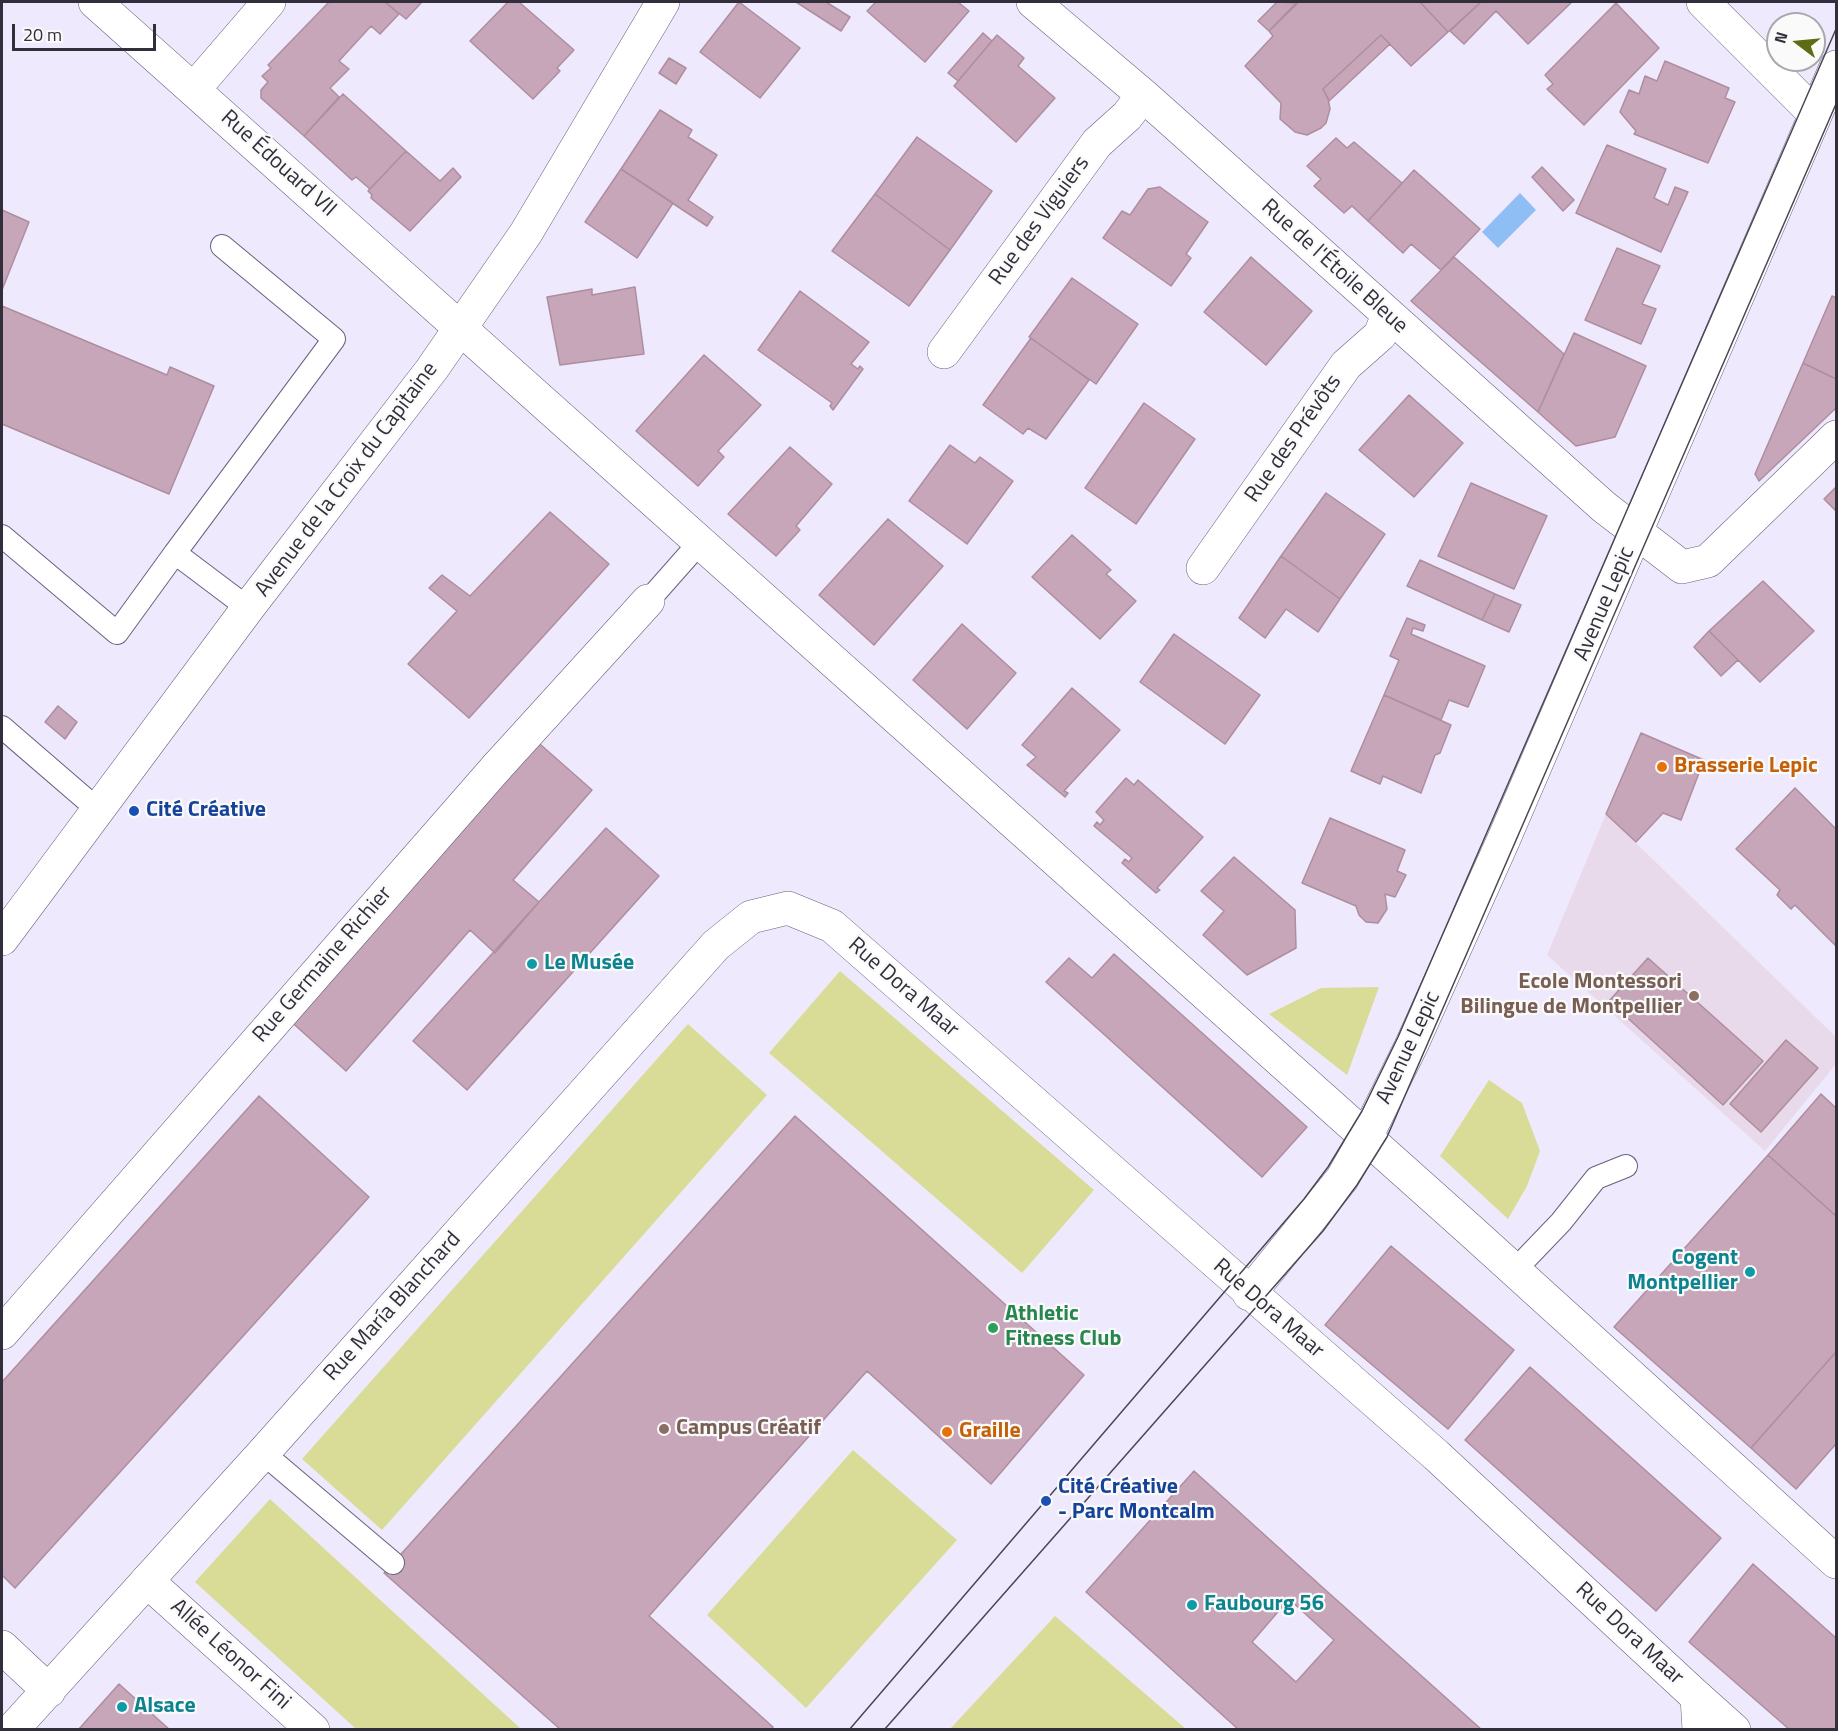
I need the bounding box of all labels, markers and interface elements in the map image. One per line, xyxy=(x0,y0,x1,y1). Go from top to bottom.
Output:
scale bar xyxy=(15,12,159,50)
north arrow xyxy=(1766,12,1826,72)
text: 20 m xyxy=(23,21,62,48)
text: N xyxy=(1768,29,1794,46)
street label: Rue Édouard VII xyxy=(215,105,341,223)
street label: Rue des Viguiers xyxy=(984,151,1096,291)
street label: Rue de l'Étoile Bleue xyxy=(1255,194,1413,340)
street label: Avenue de la Croix du Capitaine xyxy=(250,358,444,602)
street label: Rue des Prévôts xyxy=(1240,370,1348,508)
street label: Avenue Lepic xyxy=(1569,543,1641,665)
place label: Brasserie Lepic xyxy=(1674,754,1818,780)
marker: Brasserie Lepic xyxy=(1655,760,1669,774)
place label: Cité Créative xyxy=(146,798,266,824)
marker: Cité Créative xyxy=(127,804,141,818)
street label: Rue Germaine Richier xyxy=(248,881,398,1049)
street label: Rue Dora Maar xyxy=(842,933,964,1043)
place label: Le Musée xyxy=(544,951,634,977)
marker: Le Musée xyxy=(525,957,539,971)
place label: Ecole Montessori Bilingue de Montpellier xyxy=(1460,970,1682,1022)
street label: Avenue Lepic xyxy=(1371,988,1447,1108)
marker: Ecole Montessori Bilingue de Montpellier xyxy=(1687,989,1701,1003)
street label: Rue María Blanchard xyxy=(319,1227,467,1387)
place label: Cogent Montpellier xyxy=(1627,1246,1738,1298)
street label: Rue Dora Maar xyxy=(1207,1254,1329,1364)
marker: Cogent Montpellier xyxy=(1743,1265,1757,1279)
place label: Athletic Fitness Club xyxy=(1005,1302,1121,1354)
marker: Athletic Fitness Club xyxy=(986,1321,1000,1335)
place label: Campus Créatif xyxy=(676,1416,821,1442)
place label: Graille xyxy=(959,1419,1021,1445)
marker: Campus Créatif xyxy=(657,1422,671,1436)
marker: Graille xyxy=(940,1425,954,1439)
place label: Cité Créative - Parc Montcalm xyxy=(1058,1475,1215,1526)
marker: Cité Créative - Parc Montcalm xyxy=(1039,1494,1053,1508)
street label: Rue Dora Maar xyxy=(1569,1577,1689,1691)
place label: Faubourg 56 xyxy=(1204,1592,1324,1618)
street label: Allée Léonor Fini xyxy=(165,1594,295,1716)
marker: Faubourg 56 xyxy=(1185,1598,1199,1612)
place label: Alsace xyxy=(134,1694,196,1720)
marker: Alsace xyxy=(115,1700,129,1714)

